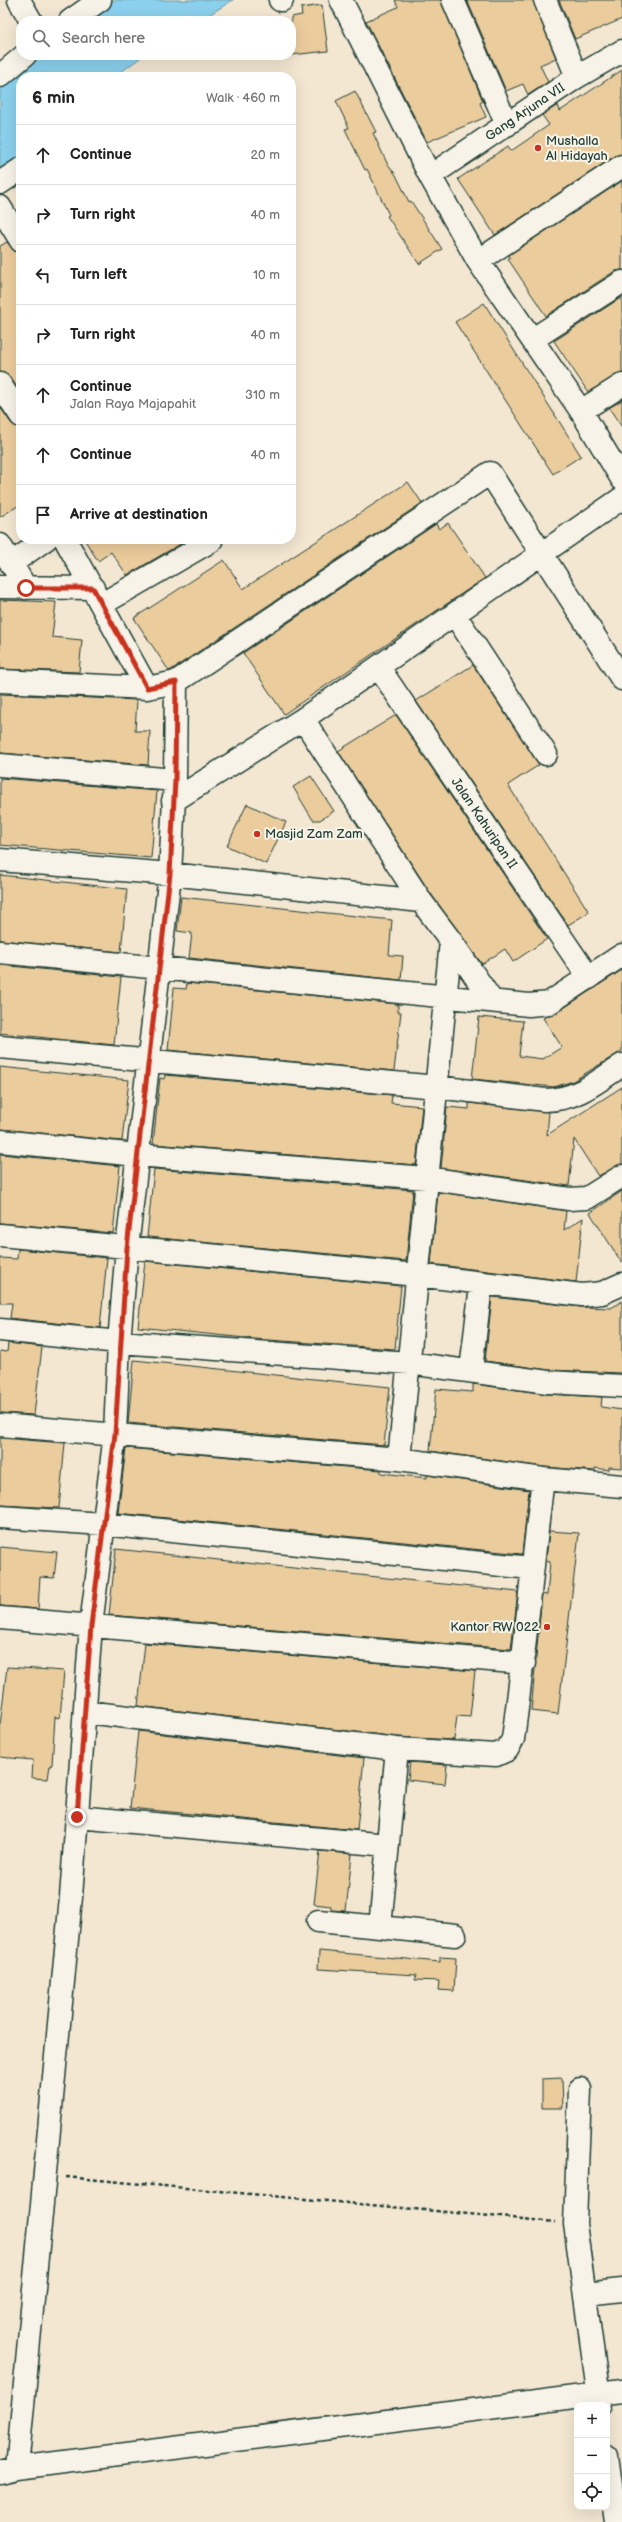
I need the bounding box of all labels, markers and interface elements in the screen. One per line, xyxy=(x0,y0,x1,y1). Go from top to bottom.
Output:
search box xyxy=(16,16,296,60)
icon: search xyxy=(30,27,52,49)
text: Search here xyxy=(62,29,145,48)
street label: Gang Arjuna VII xyxy=(482,80,568,144)
text: 6 min xyxy=(32,88,75,108)
text: Walk · 460 m xyxy=(206,90,280,106)
place label: Mushalla Al Hidayah xyxy=(546,133,608,164)
marker: Mushalla Al Hidayah xyxy=(533,143,543,153)
icon: ahead xyxy=(32,144,54,166)
text: Continue xyxy=(70,145,132,164)
text: 20 m xyxy=(250,147,280,163)
icon: right xyxy=(32,204,54,226)
text: Turn right xyxy=(70,205,135,224)
text: 40 m xyxy=(250,207,280,223)
icon: left xyxy=(32,264,54,286)
text: Turn left xyxy=(70,265,127,284)
text: 10 m xyxy=(253,267,280,283)
icon: right xyxy=(32,324,54,346)
text: Turn right xyxy=(70,325,135,344)
text: 40 m xyxy=(250,327,280,343)
text: Continue xyxy=(70,377,132,396)
icon: ahead xyxy=(32,384,54,406)
text: 310 m xyxy=(245,387,280,403)
text: Jalan Raya Majapahit xyxy=(70,396,196,412)
icon: ahead xyxy=(32,444,54,466)
text: Continue xyxy=(70,445,132,464)
text: 40 m xyxy=(250,447,280,463)
icon: arrive xyxy=(32,504,54,526)
text: Arrive at destination xyxy=(70,505,208,524)
route start xyxy=(17,579,35,597)
street label: Jalan Kahuripan II xyxy=(448,774,520,872)
place label: Masjid Zam Zam xyxy=(265,826,363,842)
marker: Masjid Zam Zam xyxy=(252,829,262,839)
place label: Kantor RW 022 xyxy=(450,1619,539,1635)
marker: Kantor RW 022 xyxy=(542,1622,552,1632)
route end xyxy=(68,1808,86,1826)
map controls xyxy=(574,2402,610,2510)
button: + xyxy=(574,2402,610,2438)
button: − xyxy=(574,2438,610,2474)
button: locate xyxy=(574,2474,610,2510)

